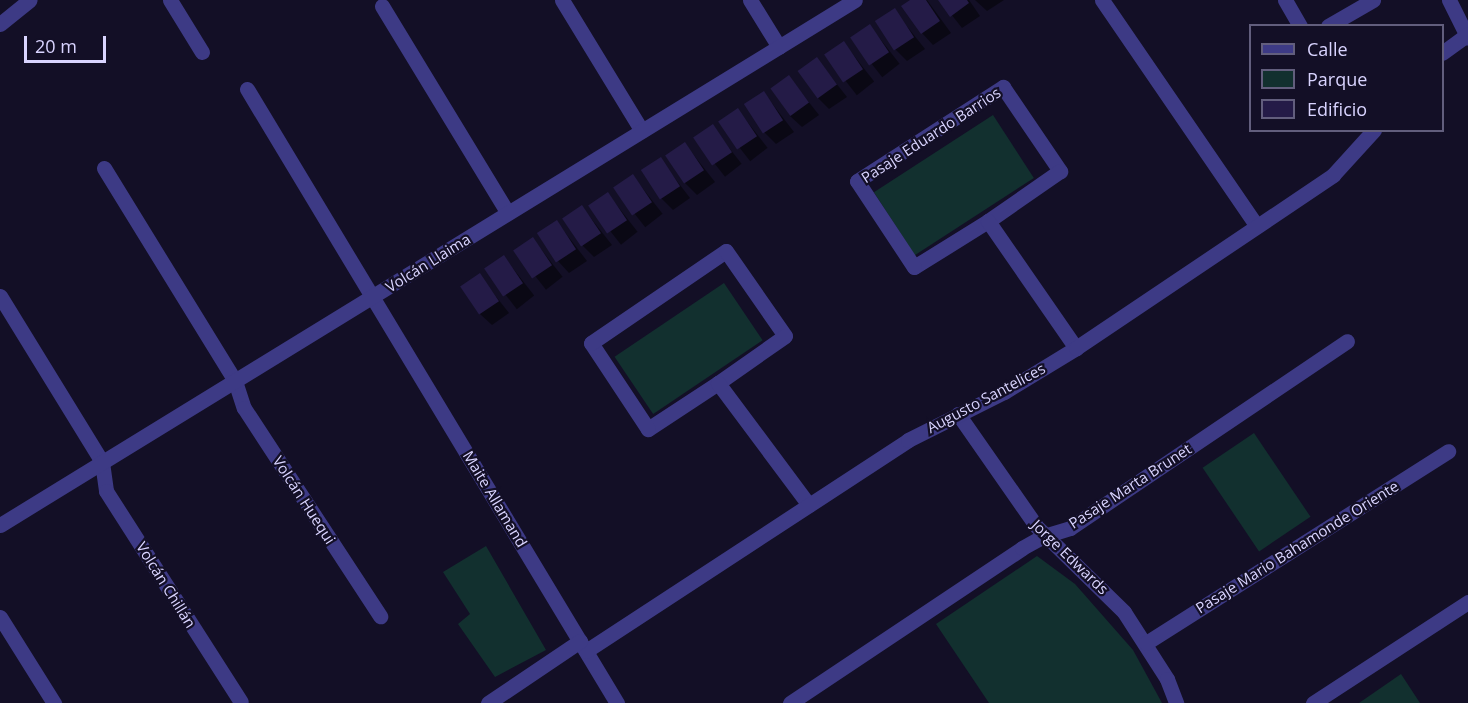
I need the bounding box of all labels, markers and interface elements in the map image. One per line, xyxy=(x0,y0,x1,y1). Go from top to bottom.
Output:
scale bar xyxy=(27,24,110,62)
legend xyxy=(1249,24,1444,132)
text: 20 m xyxy=(35,34,77,58)
text: Calle xyxy=(1307,37,1348,61)
text: Parque xyxy=(1307,67,1367,91)
street label: Pasaje Eduardo Barrios xyxy=(858,83,1004,187)
text: Edificio xyxy=(1307,97,1367,121)
street label: Volcán Llaima xyxy=(382,230,474,296)
street label: Augusto Santelices xyxy=(924,359,1048,437)
street label: Pasaje Marta Brunet xyxy=(1065,440,1195,532)
street label: Maite Allamand xyxy=(459,448,531,550)
street label: Volcán Huequi xyxy=(269,453,339,547)
street label: Pasaje Mario Bahamonde Oriente xyxy=(1192,477,1402,617)
street label: Jorge Edwards xyxy=(1028,516,1112,598)
street label: Volcán Chillán xyxy=(132,539,200,631)

